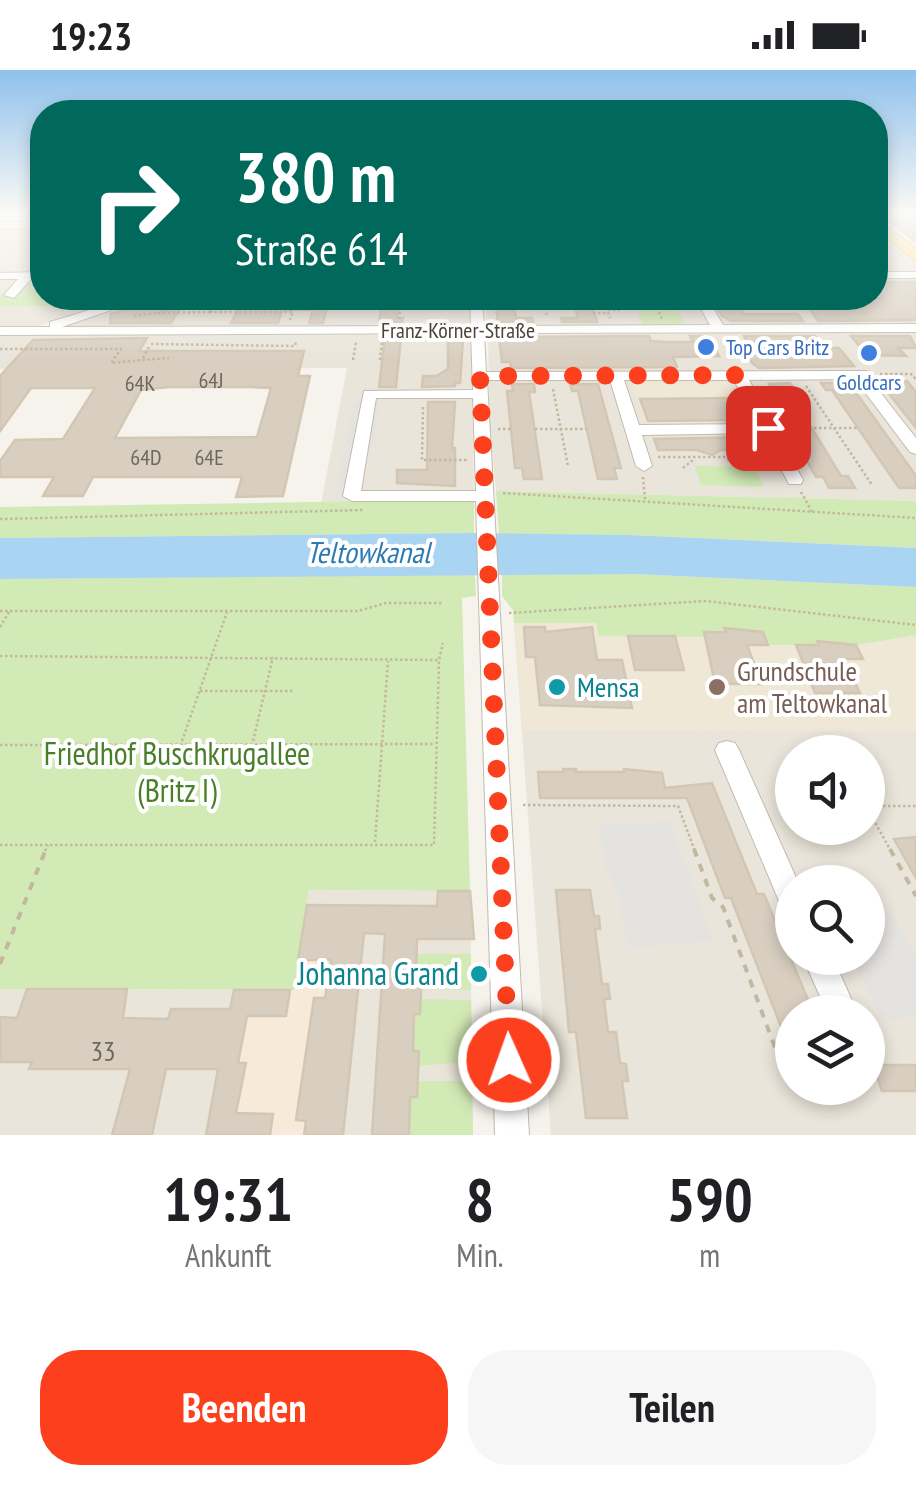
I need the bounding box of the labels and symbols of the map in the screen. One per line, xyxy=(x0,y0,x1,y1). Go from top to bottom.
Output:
street label: Franz-Körner-Straße xyxy=(381,316,535,344)
place label: Top Cars Britz xyxy=(726,333,829,361)
marker: Top Cars Britz xyxy=(695,336,717,358)
marker: Goldcars xyxy=(858,342,880,364)
house number: 64J xyxy=(198,366,224,394)
place label: Goldcars xyxy=(836,368,902,396)
house number: 64K xyxy=(125,369,155,397)
pin xyxy=(726,386,811,471)
house number: 64D xyxy=(130,443,162,471)
house number: 64E xyxy=(194,443,224,471)
water label: Teltowkanal xyxy=(306,532,433,571)
place label: Grundschule am Teltowkanal xyxy=(737,652,888,721)
place label: Mensa xyxy=(577,668,639,705)
marker: Mensa xyxy=(546,676,568,698)
marker: Grundschule am Teltowkanal xyxy=(706,676,728,698)
park label: Friedhof Buschkrugallee (Britz I) xyxy=(44,732,310,811)
place label: Johanna Grand xyxy=(297,952,459,994)
marker: Johanna Grand xyxy=(468,963,490,985)
position arrow xyxy=(457,1008,561,1112)
house number: 33 xyxy=(90,1032,116,1069)

